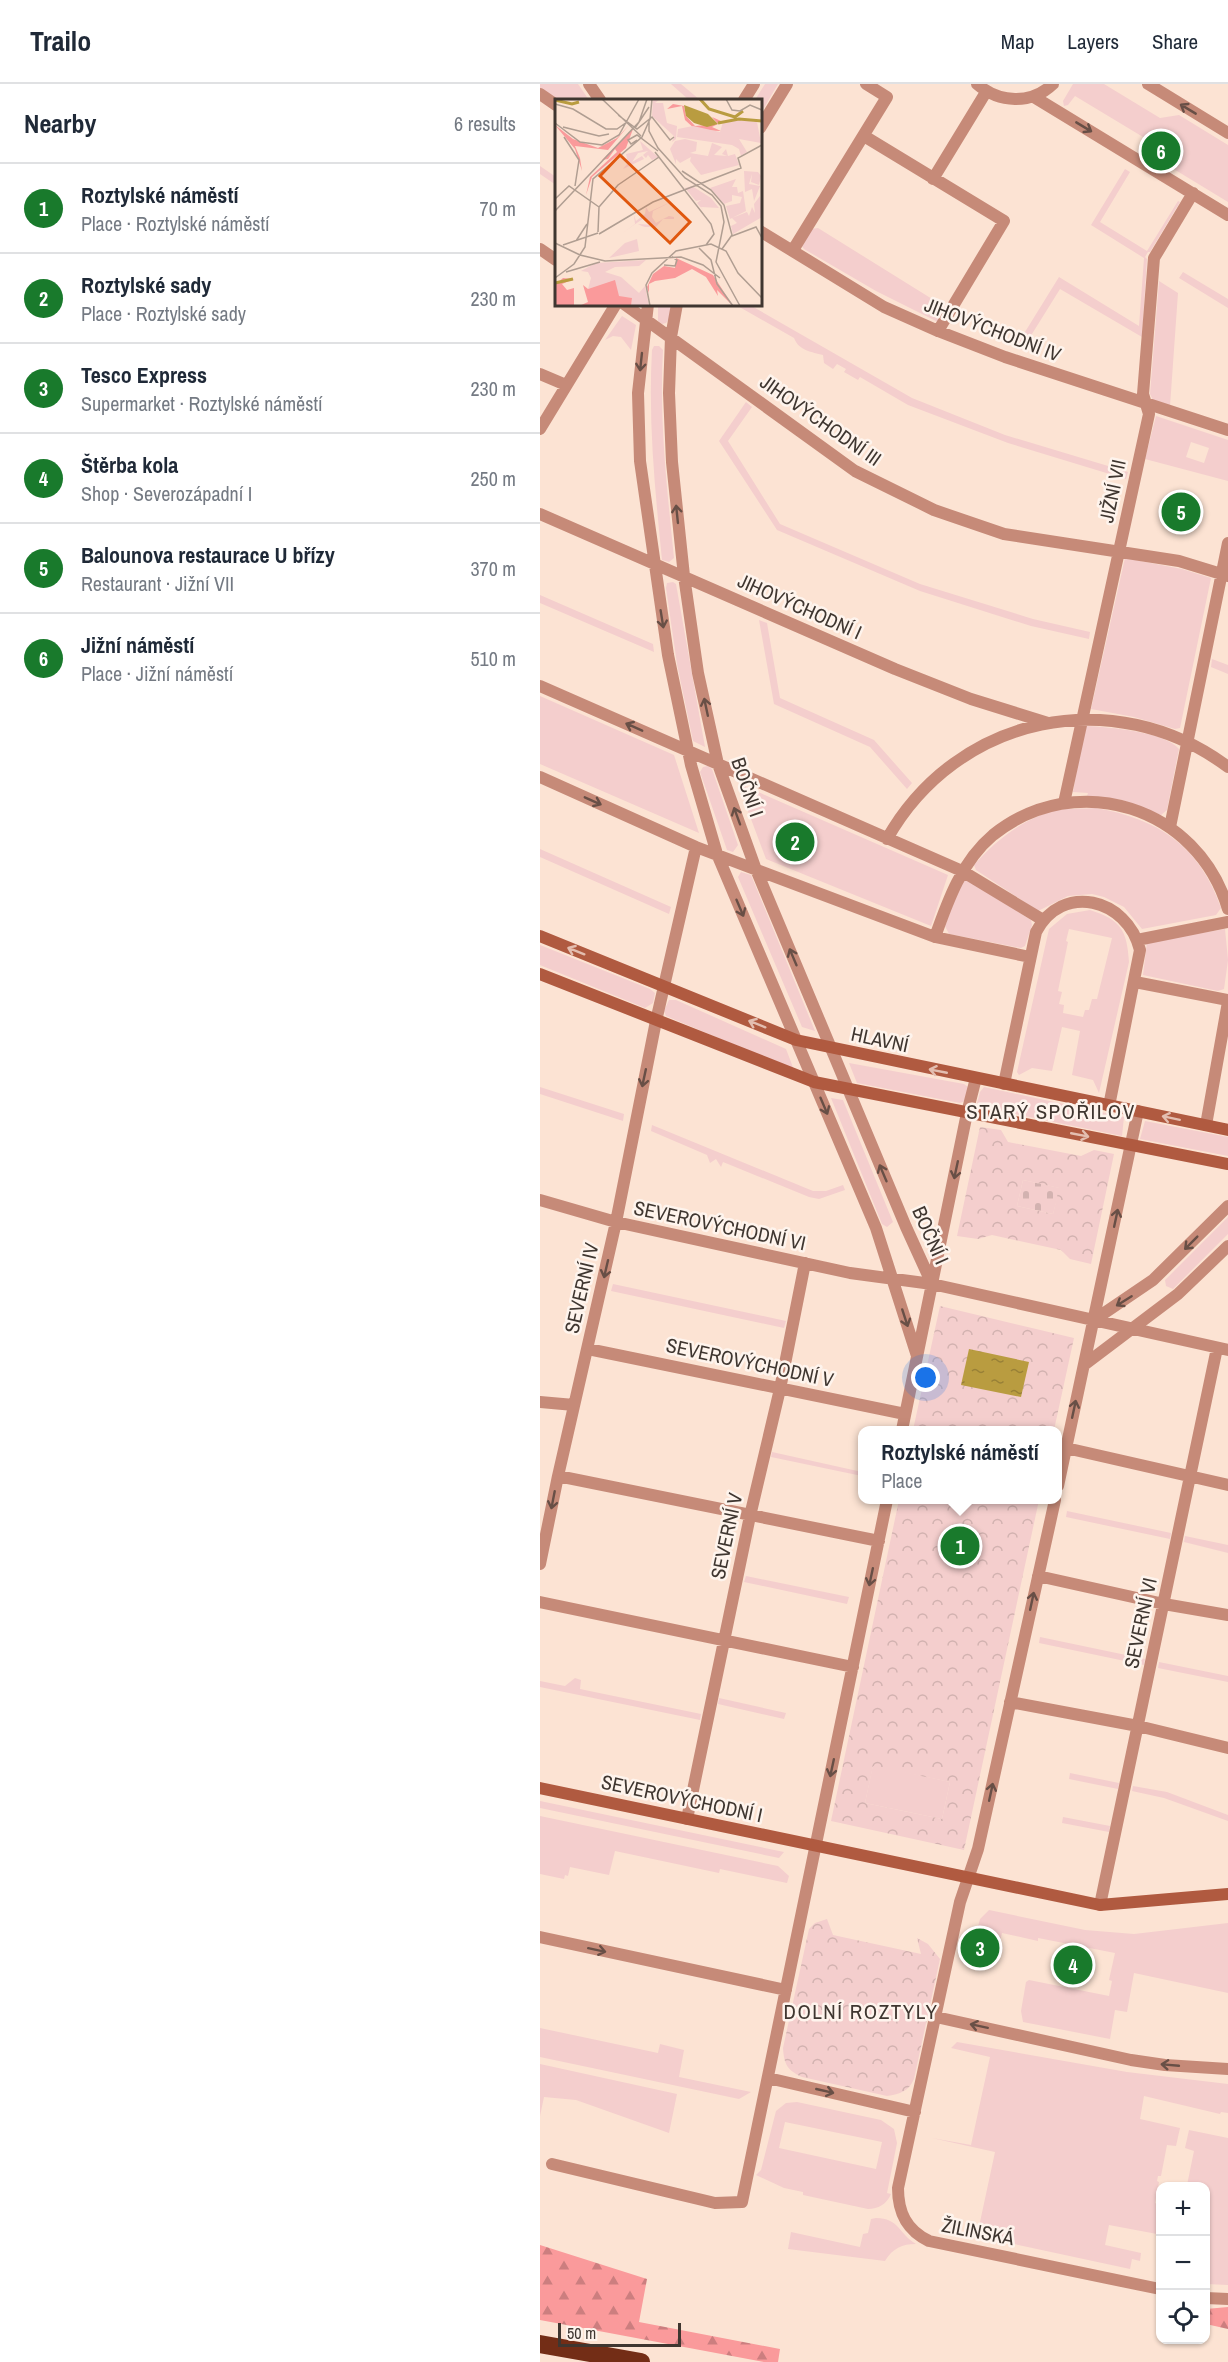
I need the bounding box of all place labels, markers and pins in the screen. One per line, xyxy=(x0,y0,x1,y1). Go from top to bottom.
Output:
pin: 6 xyxy=(1142,128,1180,174)
pin: 5 xyxy=(1162,490,1200,534)
pin: 2 xyxy=(776,820,814,864)
pin: 1 xyxy=(940,1524,980,1568)
pin: 3 xyxy=(960,1926,1000,1970)
pin: 4 xyxy=(1054,1942,1092,1988)

